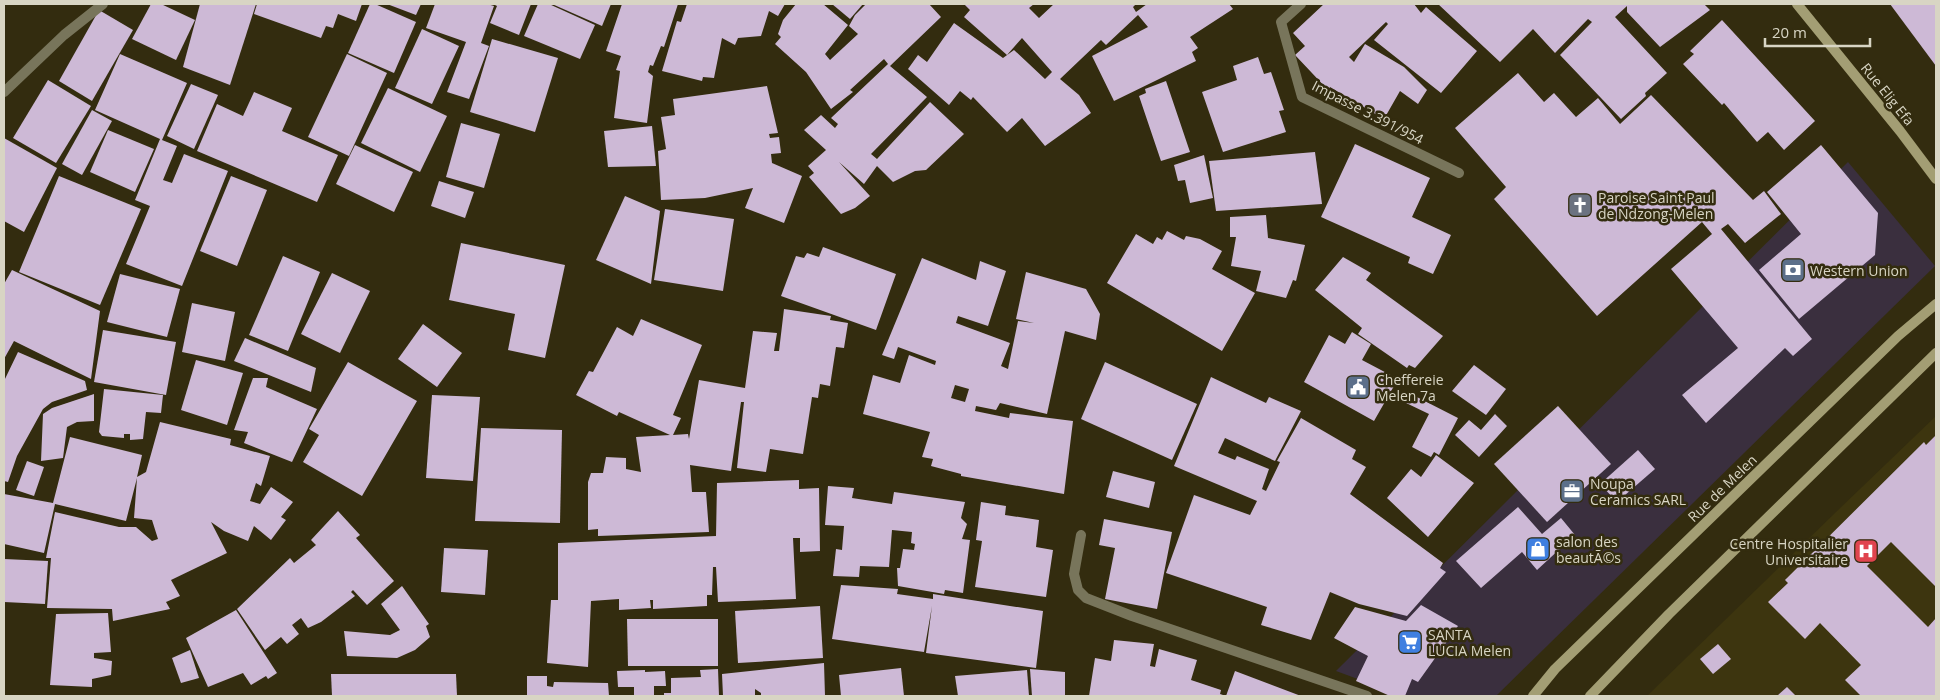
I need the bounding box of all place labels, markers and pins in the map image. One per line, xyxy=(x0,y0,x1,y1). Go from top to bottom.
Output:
place label: Paroise Saint Paul de Ndzong-Melen xyxy=(1598,188,1715,223)
church icon: Paroise Saint Paul de Ndzong-Melen xyxy=(1567,192,1593,218)
bank icon: Western Union xyxy=(1780,257,1806,283)
place label: Western Union xyxy=(1810,261,1908,280)
place label: Cheffereie Melen 7a xyxy=(1376,370,1444,405)
public building icon: Cheffereie Melen 7a xyxy=(1345,374,1371,400)
place label: Noupa Ceramics SARL xyxy=(1590,474,1686,509)
office icon: Noupa Ceramics SARL xyxy=(1559,478,1585,504)
place label: salon des beautÃ©s xyxy=(1556,532,1621,567)
place label: Centre Hospitalier Universitaire xyxy=(1730,534,1848,569)
shop icon: salon des beautÃ©s xyxy=(1525,536,1551,562)
hospital icon: Centre Hospitalier Universitaire xyxy=(1853,538,1879,564)
place label: SANTA LUCIA Melen xyxy=(1428,625,1511,660)
supermarket icon: SANTA LUCIA Melen xyxy=(1397,629,1423,655)

